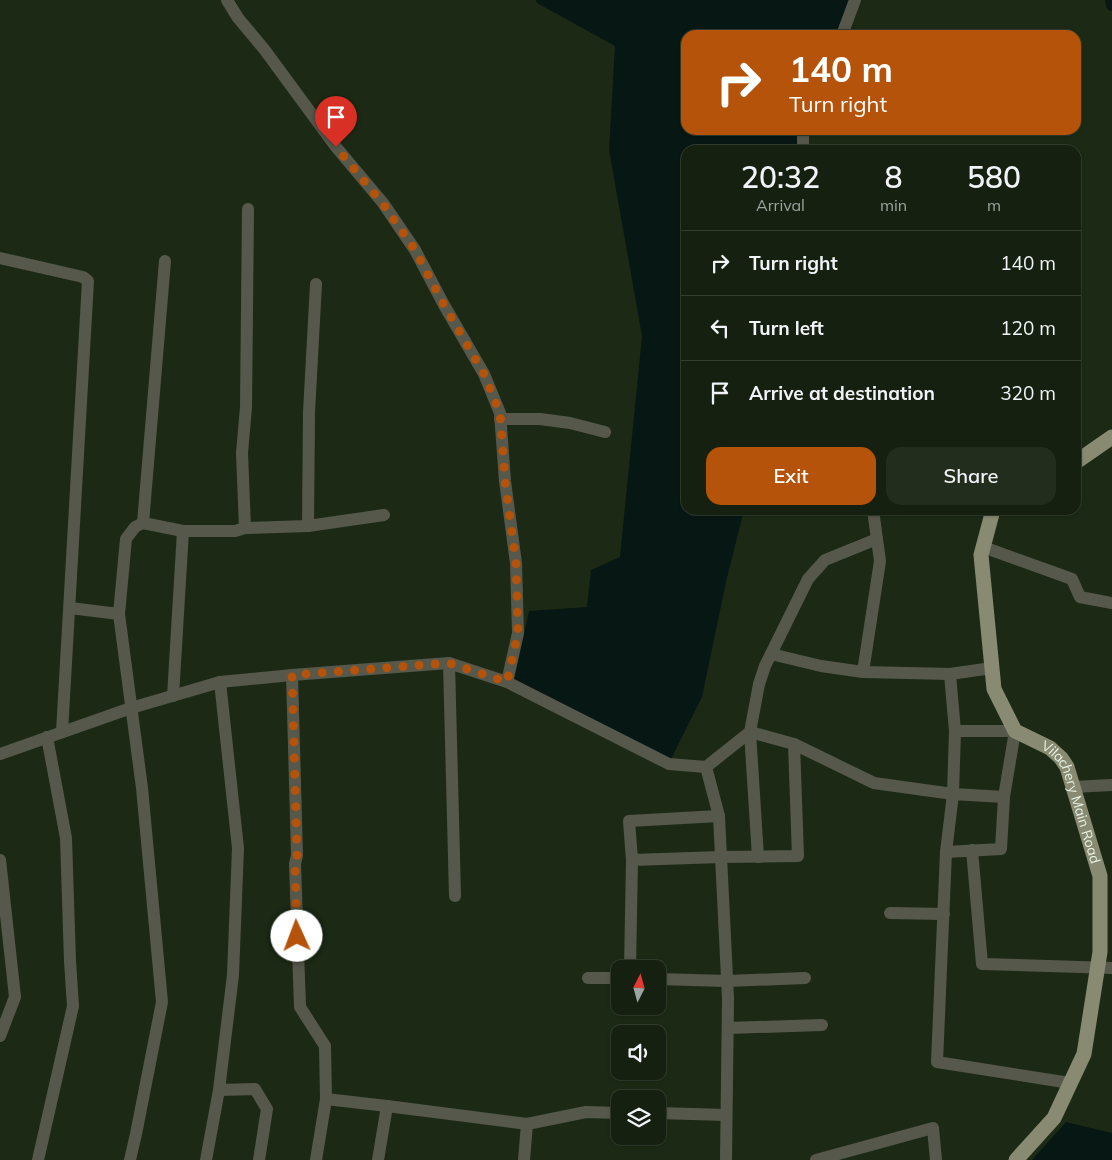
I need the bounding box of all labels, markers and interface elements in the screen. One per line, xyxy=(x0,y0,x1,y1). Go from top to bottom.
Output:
text: 140 m xyxy=(789,47,893,91)
icon: right xyxy=(706,50,771,115)
text: Turn right xyxy=(789,90,887,118)
pin xyxy=(315,96,357,147)
icon: arrive xyxy=(322,103,350,131)
text: 20:32 xyxy=(741,158,820,196)
text: 8 xyxy=(885,158,903,196)
text: 580 xyxy=(967,158,1021,196)
text: Arrival xyxy=(756,195,805,215)
text: min xyxy=(880,195,907,215)
text: m xyxy=(987,195,1001,215)
icon: right xyxy=(706,249,734,277)
text: Turn right xyxy=(749,251,838,275)
text: 140 m xyxy=(1000,251,1056,275)
icon: left xyxy=(706,314,734,342)
text: Turn left xyxy=(749,316,824,340)
text: 120 m xyxy=(1000,316,1056,340)
icon: arrive xyxy=(706,379,734,407)
text: Arrive at destination xyxy=(749,381,935,405)
text: 320 m xyxy=(1000,381,1056,405)
button: Exit xyxy=(706,447,876,505)
button: Share xyxy=(886,447,1056,505)
street label: Vilachery Main Road xyxy=(1039,736,1105,866)
position arrow xyxy=(270,909,322,961)
north arrow xyxy=(611,960,666,1015)
map controls xyxy=(611,960,666,1145)
button: sound xyxy=(611,1025,666,1080)
button: layers xyxy=(611,1090,666,1145)

